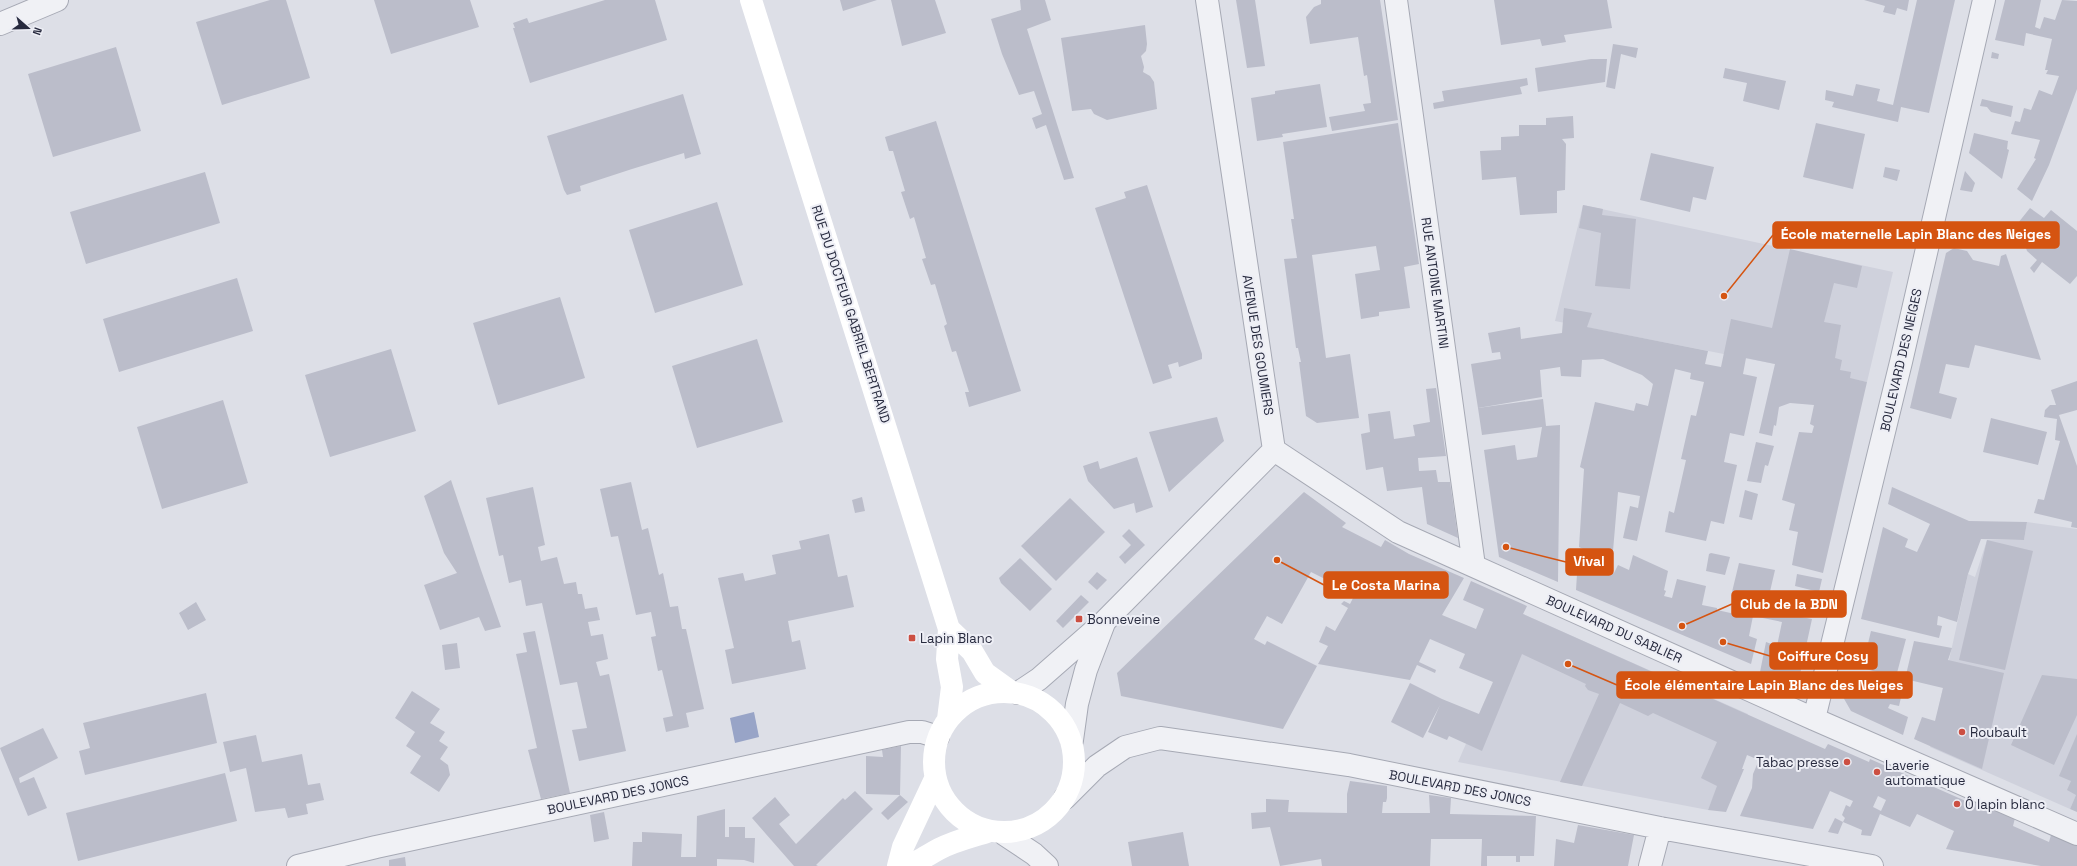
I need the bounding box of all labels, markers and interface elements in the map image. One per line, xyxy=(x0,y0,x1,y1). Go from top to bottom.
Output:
north arrow xyxy=(8,8,48,48)
text: N xyxy=(30,26,45,37)
street label: RUE DU DOCTEUR GABRIEL BERTRAND xyxy=(808,203,894,425)
street label: RUE ANTOINE MARTINI xyxy=(1417,216,1453,350)
callout: École maternelle Lapin Blanc des Neiges xyxy=(1773,222,2059,248)
text: École maternelle Lapin Blanc des Neiges xyxy=(1781,225,2051,243)
street label: AVENUE DES GOUMIERS xyxy=(1239,274,1278,416)
street label: BOULEVARD DES NEIGES xyxy=(1876,287,1926,433)
callout: Vival xyxy=(1566,549,1613,575)
text: Vival xyxy=(1573,552,1605,570)
callout: Le Costa Marina xyxy=(1324,572,1448,598)
text: Le Costa Marina xyxy=(1332,576,1440,594)
street label: BOULEVARD DU SABLIER xyxy=(1543,591,1685,667)
callout: Club de la BDN xyxy=(1732,591,1846,617)
text: Club de la BDN xyxy=(1740,595,1838,613)
place label: Bonneveine xyxy=(1087,611,1160,628)
marker: Bonneveine xyxy=(1074,614,1084,624)
place label: Lapin Blanc xyxy=(920,630,993,647)
marker: Lapin Blanc xyxy=(907,633,917,643)
callout: Coiffure Cosy xyxy=(1770,643,1877,669)
text: Coiffure Cosy xyxy=(1777,647,1869,665)
callout: École élémentaire Lapin Blanc des Neiges xyxy=(1617,672,1912,698)
text: École élémentaire Lapin Blanc des Neiges xyxy=(1625,676,1903,694)
place label: Roubault xyxy=(1970,724,2027,741)
marker: Roubault xyxy=(1957,727,1967,737)
place label: Tabac presse xyxy=(1756,754,1839,771)
marker: Tabac presse xyxy=(1842,757,1852,767)
place label: Laverie automatique xyxy=(1885,757,1965,789)
street label: BOULEVARD DES JONCS xyxy=(1387,766,1533,810)
marker: Laverie automatique xyxy=(1872,767,1882,777)
street label: BOULEVARD DES JONCS xyxy=(546,772,690,818)
place label: Ô lapin blanc xyxy=(1965,796,2046,813)
marker: Ô lapin blanc xyxy=(1952,799,1962,809)

